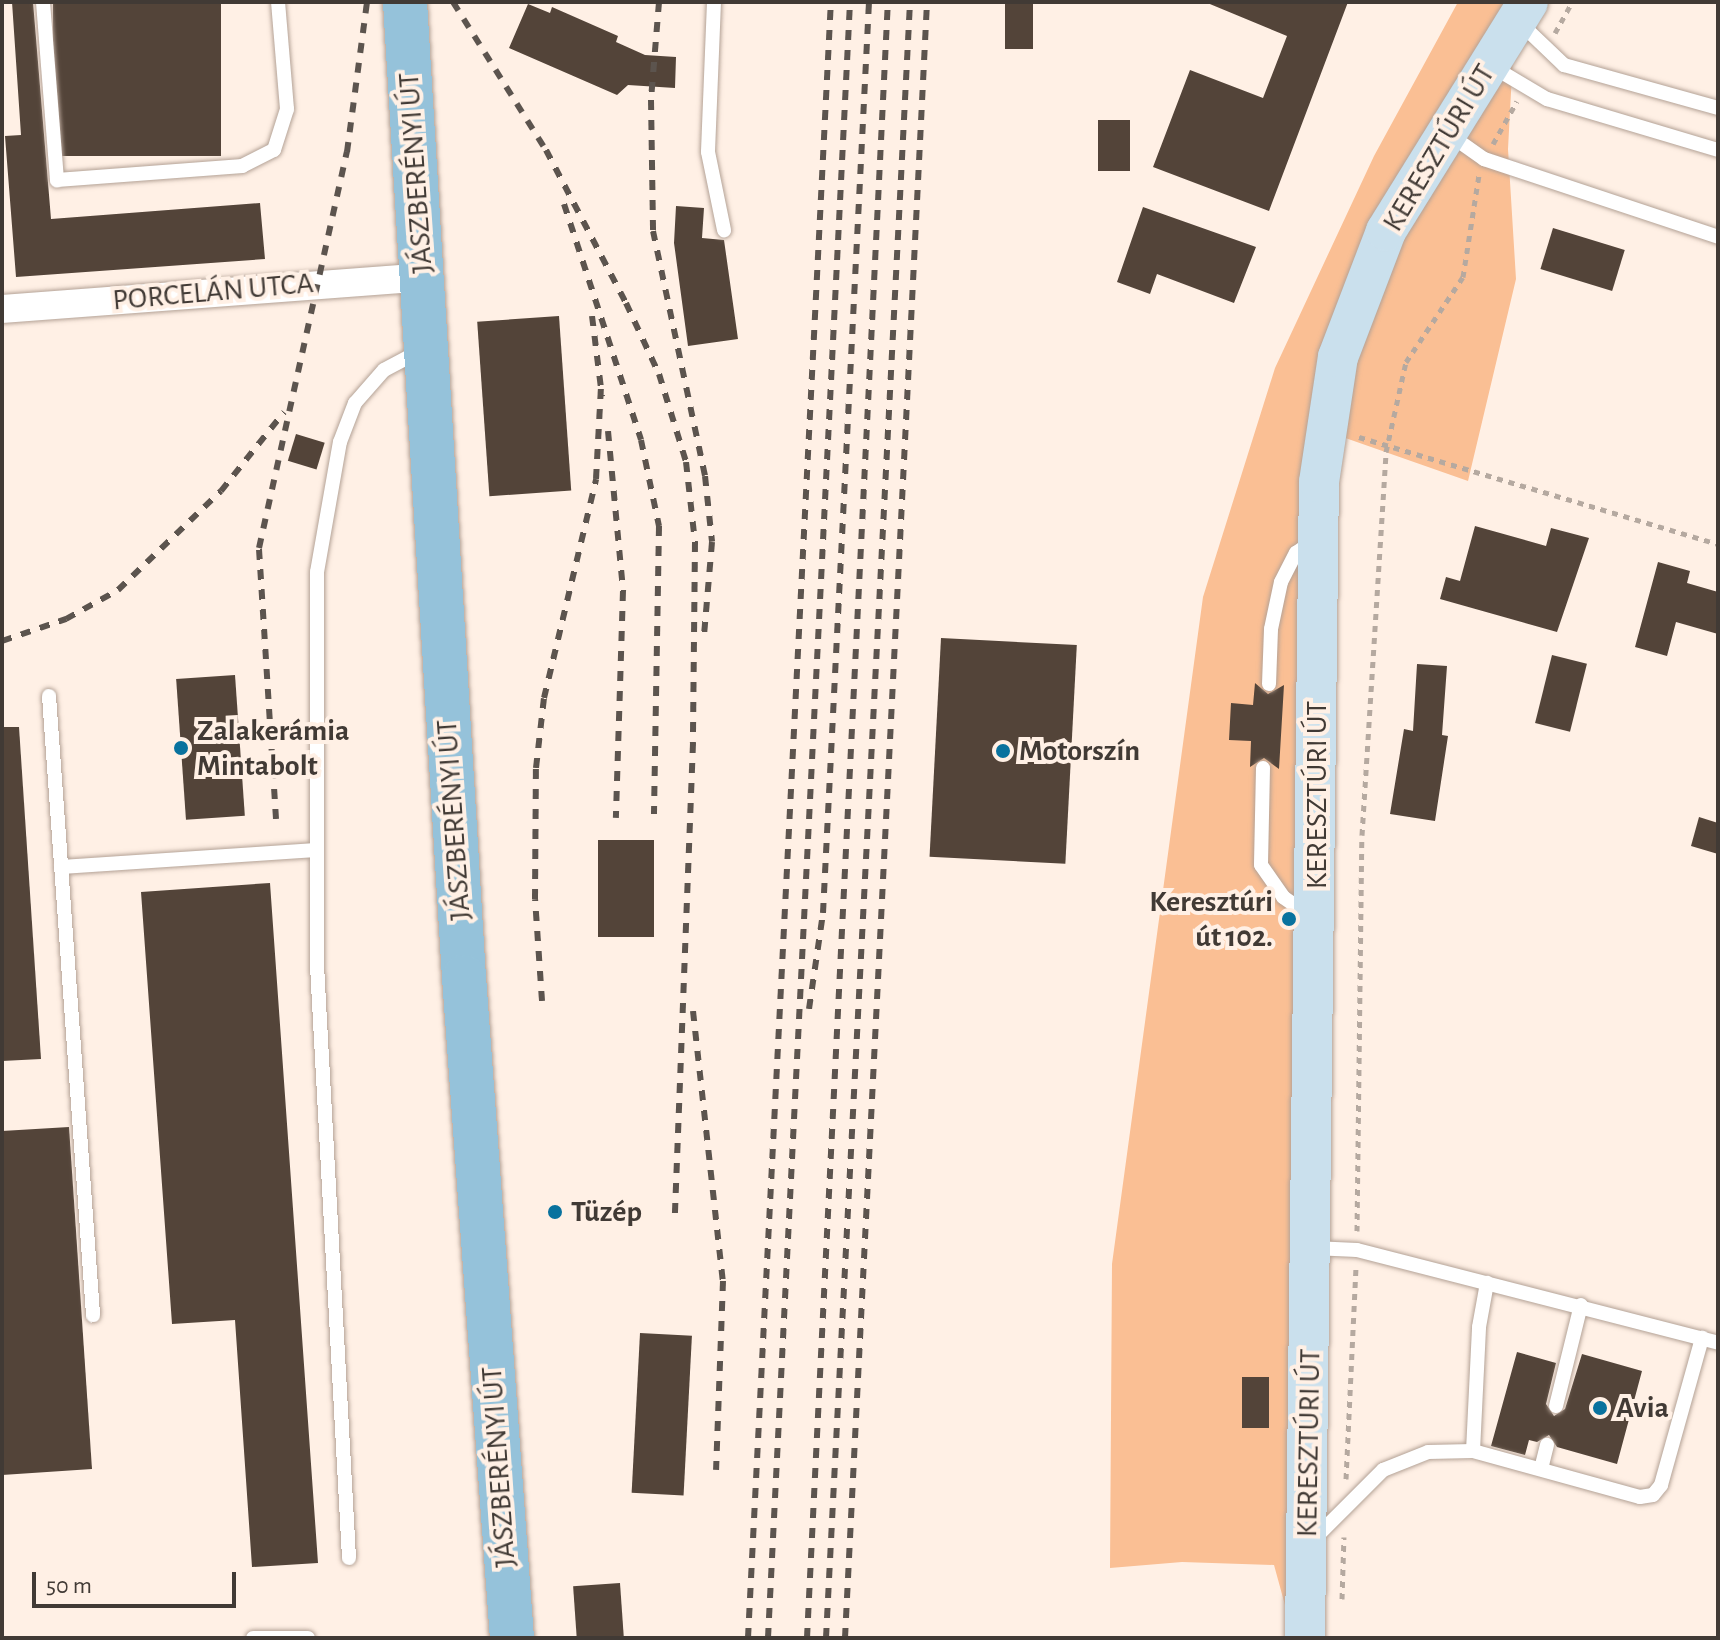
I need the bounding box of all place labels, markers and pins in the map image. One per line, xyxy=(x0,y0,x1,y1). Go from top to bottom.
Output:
place label: Zalakerámia Mintabolt xyxy=(197,713,350,784)
place label: Motorszín xyxy=(1019,733,1140,769)
marker: Zalakerámia Mintabolt xyxy=(172,739,190,757)
marker: Motorszín xyxy=(994,742,1012,760)
place label: Keresztúri út 102. xyxy=(1149,884,1273,954)
marker: Keresztúri út 102. xyxy=(1280,910,1298,928)
place label: Tüzép xyxy=(571,1194,642,1230)
marker: Tüzép xyxy=(546,1203,564,1221)
place label: Avia xyxy=(1616,1390,1669,1426)
marker: Avia xyxy=(1591,1399,1609,1417)

